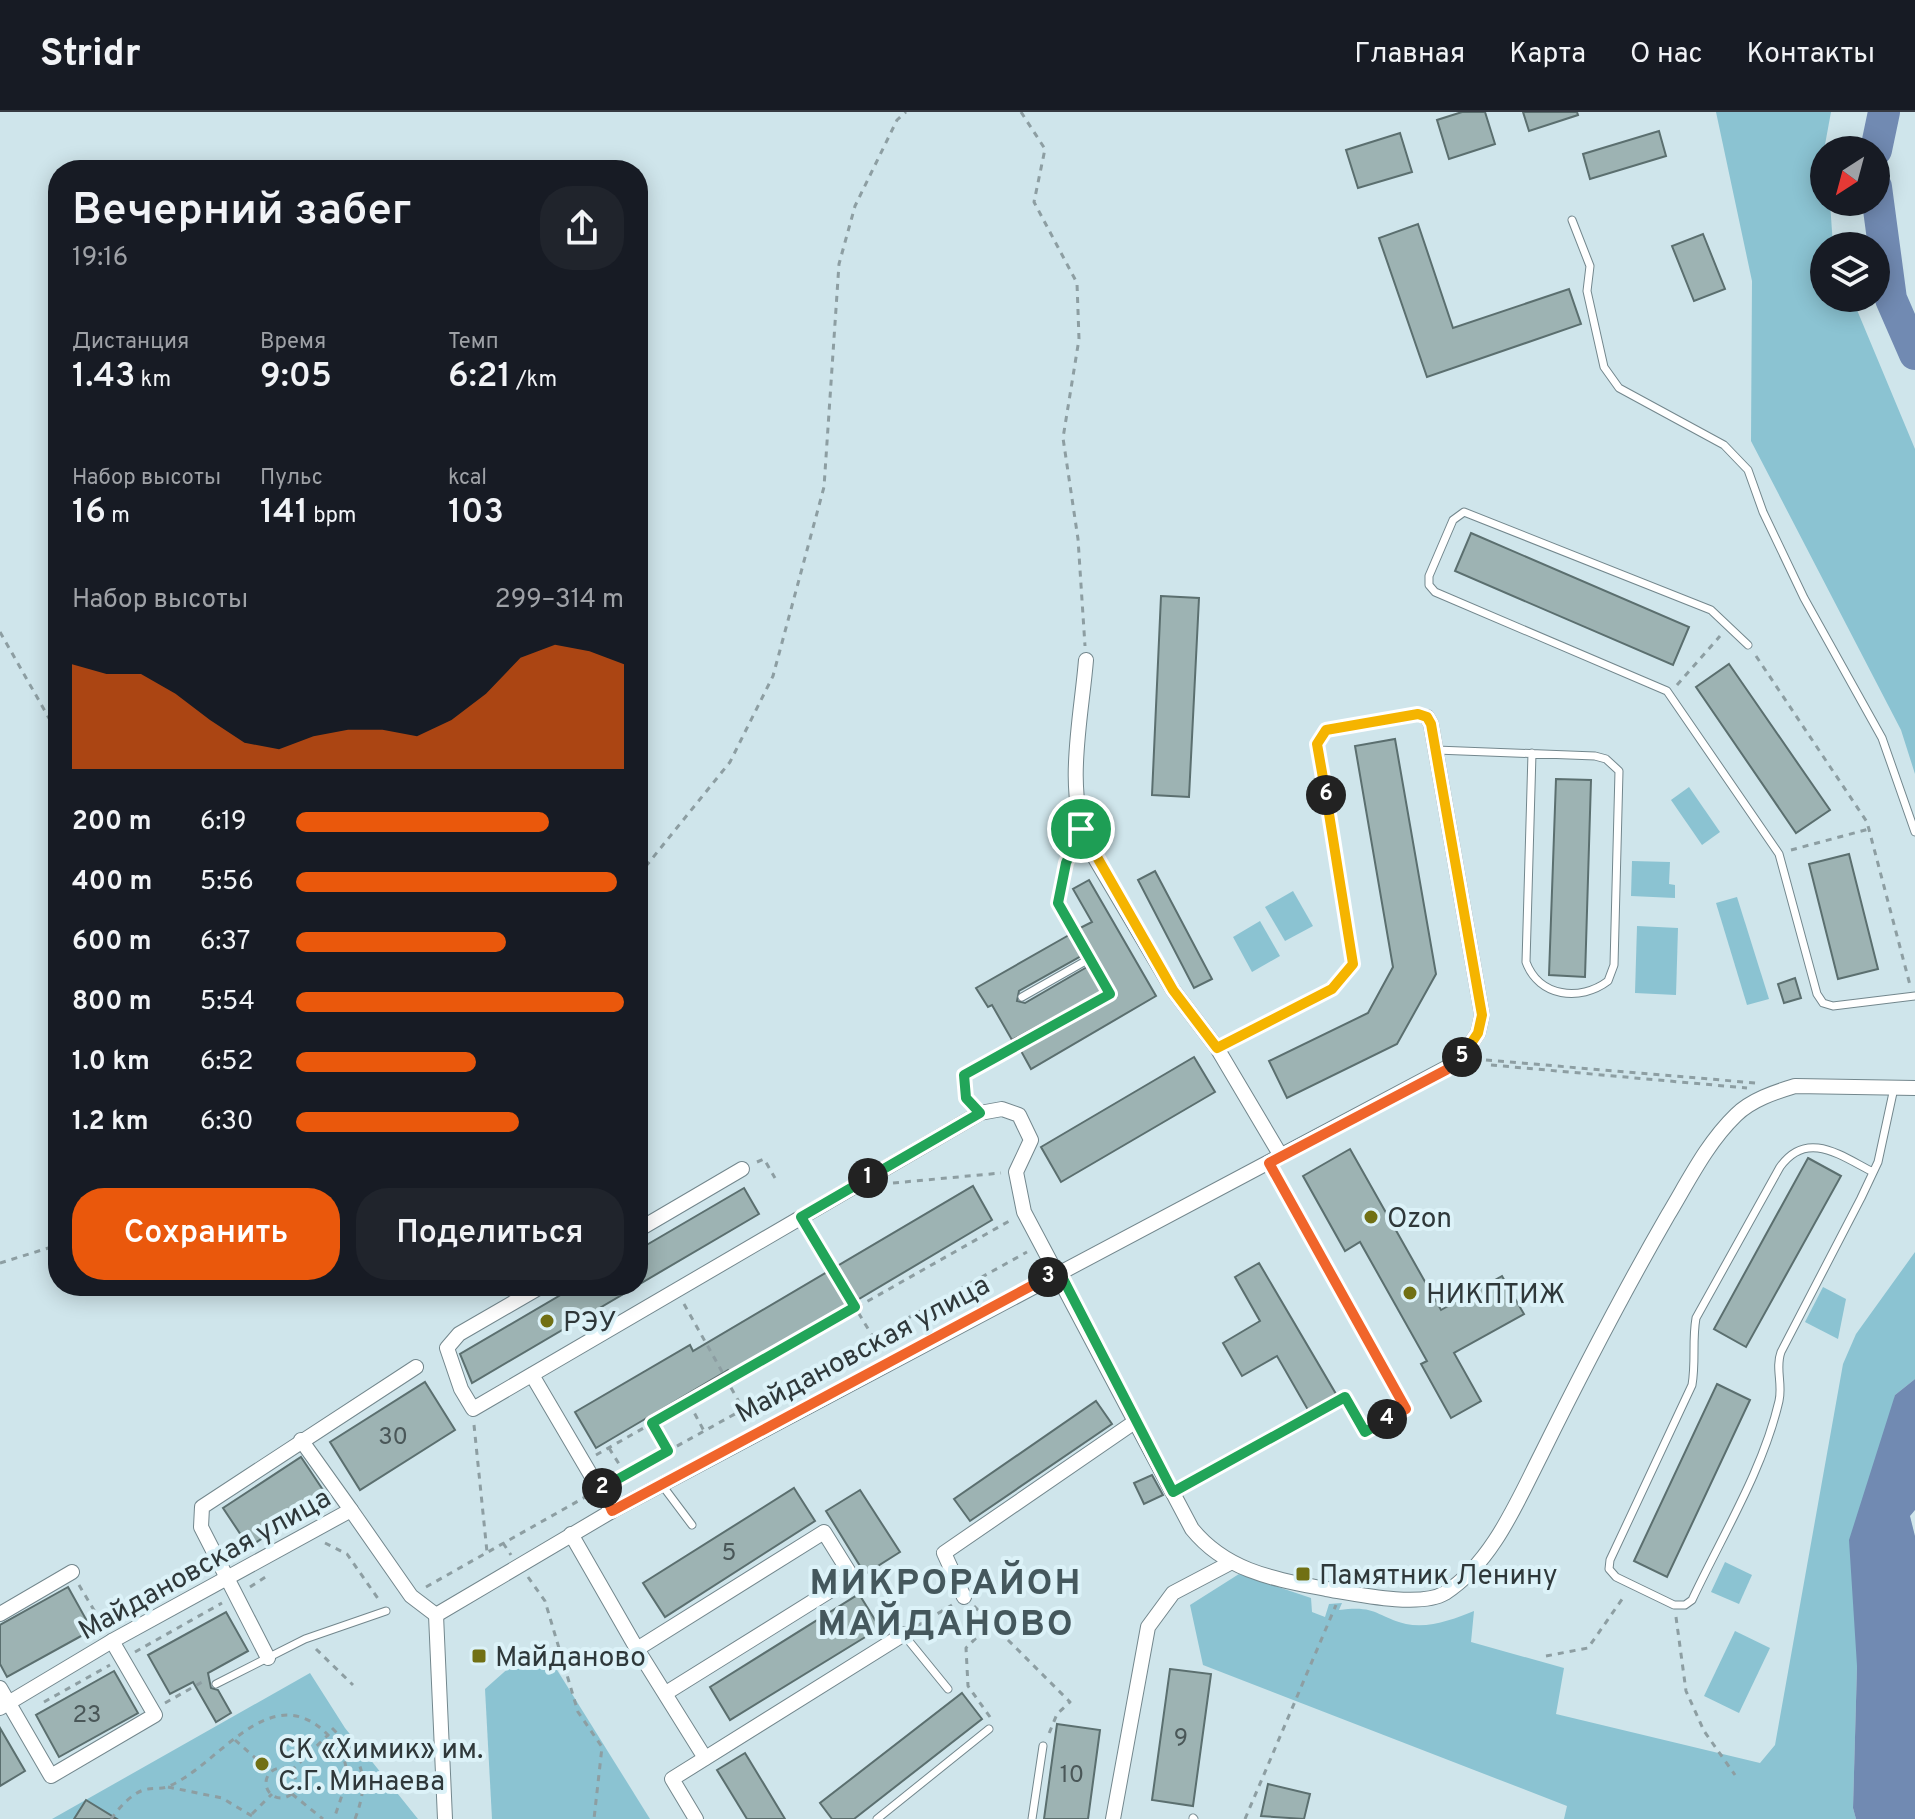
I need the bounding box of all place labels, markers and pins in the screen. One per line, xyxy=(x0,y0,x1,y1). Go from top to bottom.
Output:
pin: 6 xyxy=(1306,775,1346,815)
pin xyxy=(1047,795,1115,863)
pin: 5 xyxy=(1442,1037,1482,1077)
pin: 1 xyxy=(848,1158,888,1198)
place label: Ozon xyxy=(1387,1202,1452,1238)
marker: Ozon xyxy=(1362,1208,1380,1226)
pin: 3 xyxy=(1028,1257,1068,1297)
place label: НИКПТИЖ xyxy=(1426,1278,1565,1314)
marker: НИКПТИЖ xyxy=(1401,1284,1419,1302)
place label: РЭУ xyxy=(563,1306,617,1342)
marker: РЭУ xyxy=(538,1312,556,1330)
pin: 4 xyxy=(1367,1399,1407,1439)
pin: 2 xyxy=(582,1468,622,1508)
place label: Памятник Ленину xyxy=(1319,1559,1558,1595)
marker: Памятник Ленину xyxy=(1294,1565,1312,1583)
place label: Майданово xyxy=(495,1641,646,1677)
marker: Майданово xyxy=(470,1647,488,1665)
place label: СК «Химик» им. С.Г. Минаева xyxy=(278,1733,483,1801)
marker: СК «Химик» им. С.Г. Минаева xyxy=(253,1755,271,1773)

